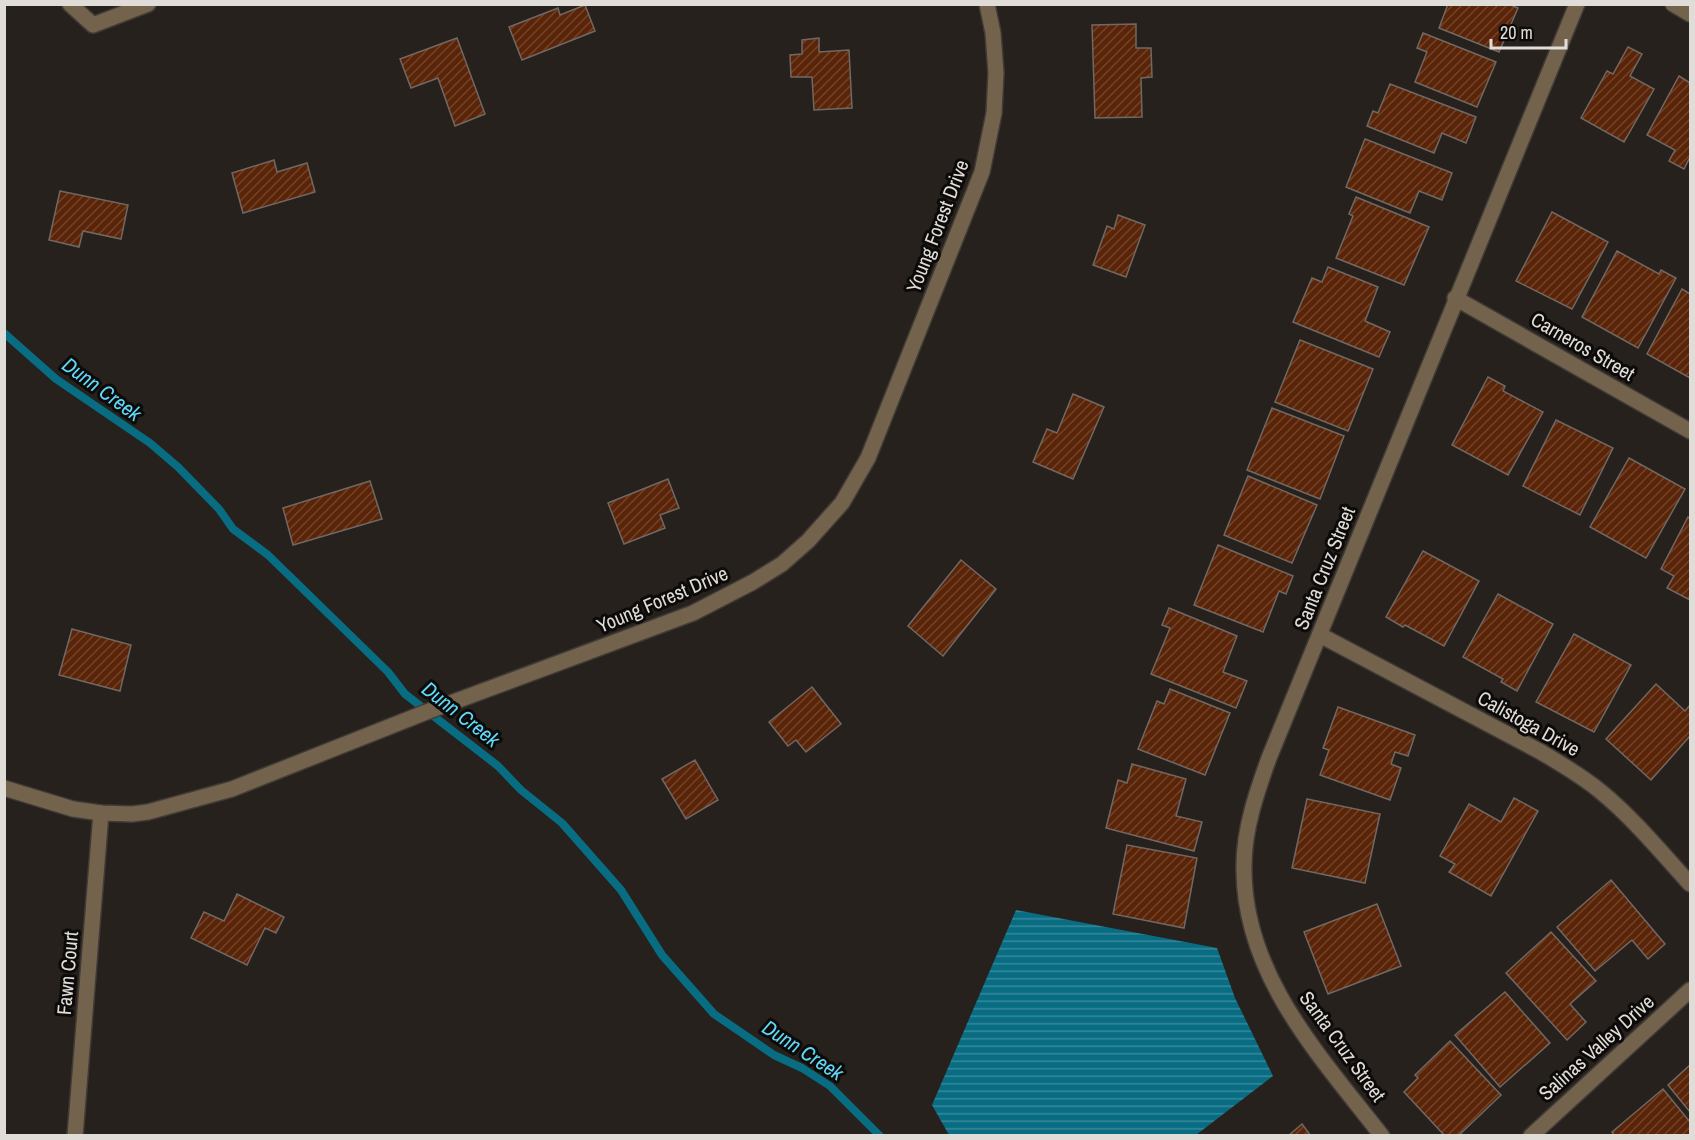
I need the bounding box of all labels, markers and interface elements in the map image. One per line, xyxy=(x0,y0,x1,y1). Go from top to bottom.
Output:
scale bar xyxy=(1491,12,1566,50)
text: 20 m xyxy=(1500,20,1533,45)
street label: Young Forest Drive xyxy=(899,156,975,296)
street label: Carneros Street xyxy=(1526,305,1640,387)
water label: Dunn Creek xyxy=(56,350,149,429)
street label: Santa Cruz Street xyxy=(1287,502,1361,633)
street label: Young Forest Drive xyxy=(592,559,732,639)
water label: Dunn Creek xyxy=(416,674,507,755)
street label: Calistoga Drive xyxy=(1473,684,1585,762)
street label: Fawn Court xyxy=(50,930,84,1016)
street label: Santa Cruz Street xyxy=(1294,985,1392,1107)
street label: Salinas Valley Drive xyxy=(1533,988,1659,1106)
water label: Dunn Creek xyxy=(757,1013,851,1088)

